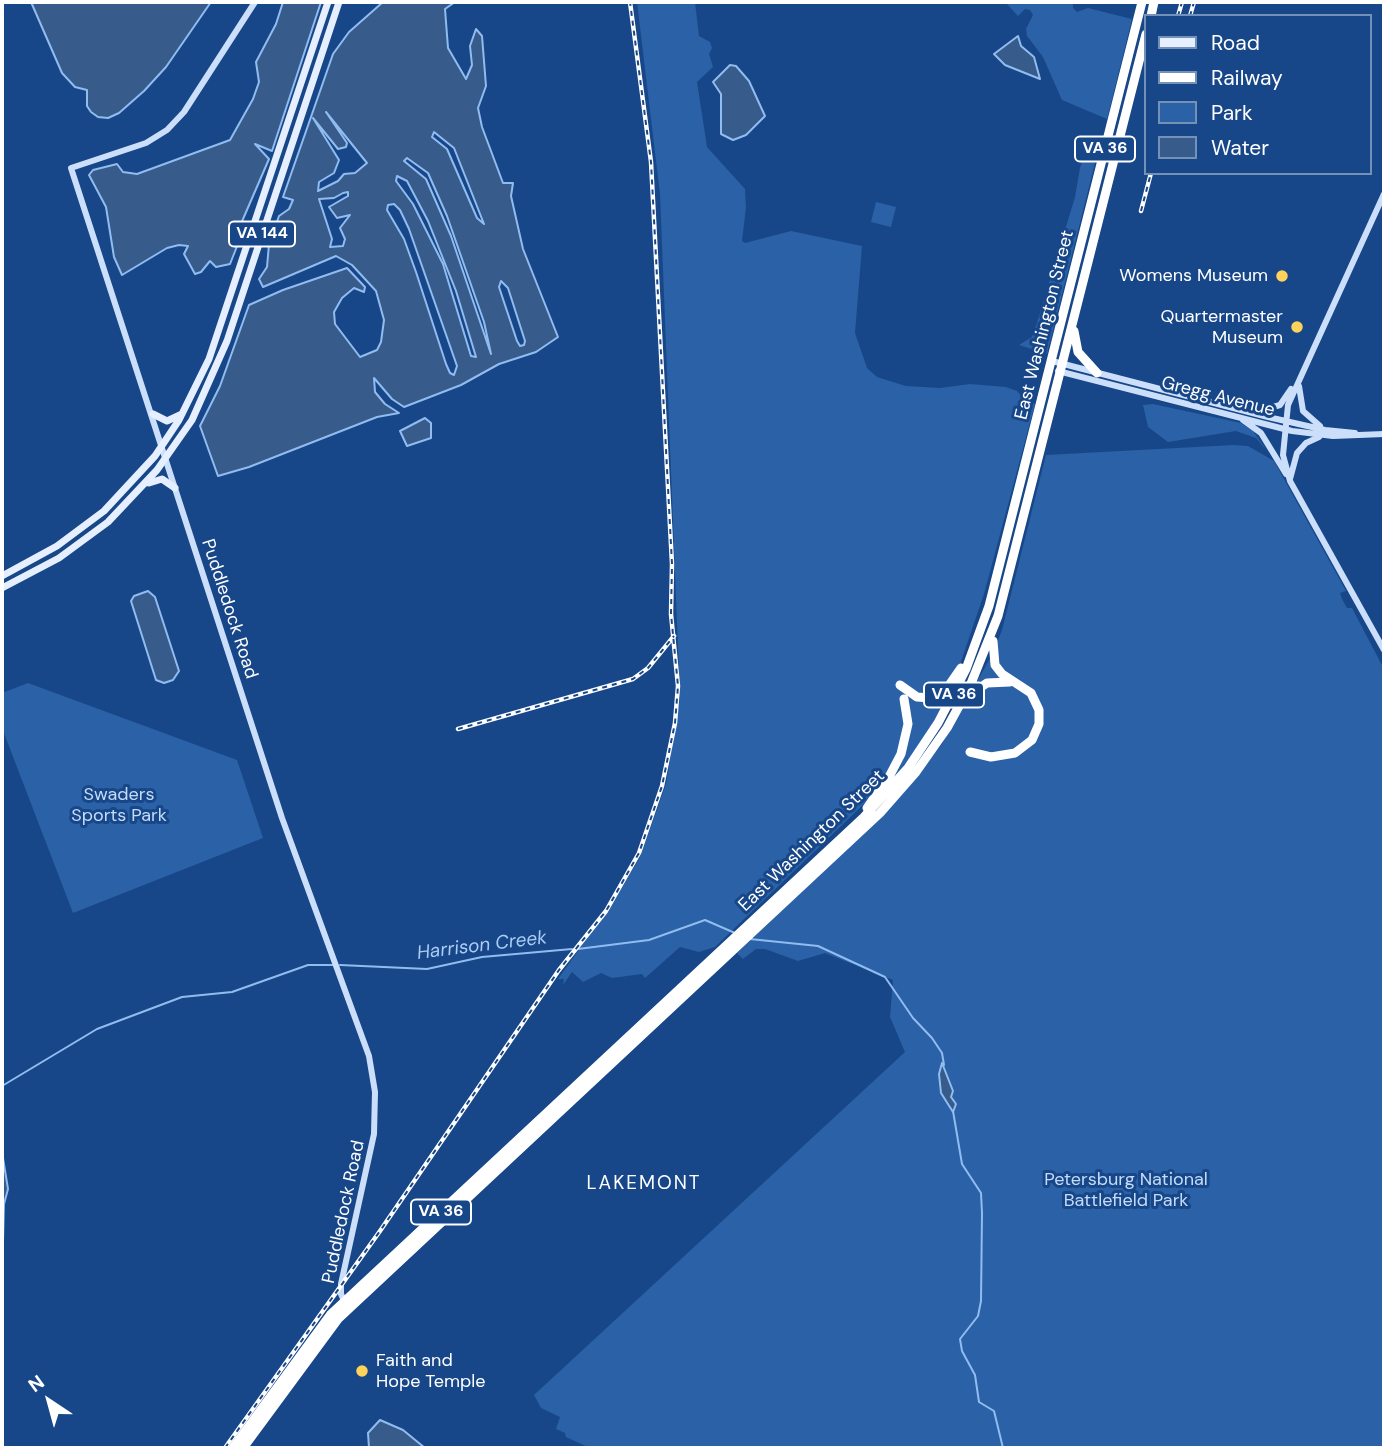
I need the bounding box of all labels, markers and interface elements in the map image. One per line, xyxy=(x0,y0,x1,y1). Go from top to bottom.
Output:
legend xyxy=(1144,14,1372,175)
text: Road xyxy=(1211,29,1260,57)
text: Railway xyxy=(1211,64,1283,92)
text: Park xyxy=(1211,99,1252,127)
text: Water xyxy=(1211,134,1269,162)
road number: VA 36 xyxy=(1075,136,1135,162)
road number: VA 144 xyxy=(229,222,295,246)
street label: East Washington Street xyxy=(1011,228,1079,422)
place label: Womens Museum xyxy=(1119,265,1268,287)
marker: Womens Museum xyxy=(1274,268,1290,284)
place label: Quartermaster Museum xyxy=(1160,306,1283,348)
marker: Quartermaster Museum xyxy=(1289,319,1305,335)
street label: Gregg Avenue xyxy=(1159,372,1277,422)
street label: Puddledock Road xyxy=(196,536,262,682)
road number: VA 36 xyxy=(924,682,984,708)
street label: East Washington Street xyxy=(735,766,889,916)
park label: Swaders Sports Park xyxy=(71,784,167,826)
water label: Harrison Creek xyxy=(416,927,548,965)
street label: Puddledock Road xyxy=(318,1139,370,1285)
park label: Petersburg National Battlefield Park xyxy=(1044,1169,1208,1212)
district label: LAKEMONT xyxy=(588,1173,700,1195)
road number: VA 36 xyxy=(411,1200,471,1224)
place label: Faith and Hope Temple xyxy=(376,1350,485,1392)
marker: Faith and Hope Temple xyxy=(354,1363,370,1379)
north arrow xyxy=(14,1366,84,1436)
text: N xyxy=(23,1369,49,1398)

